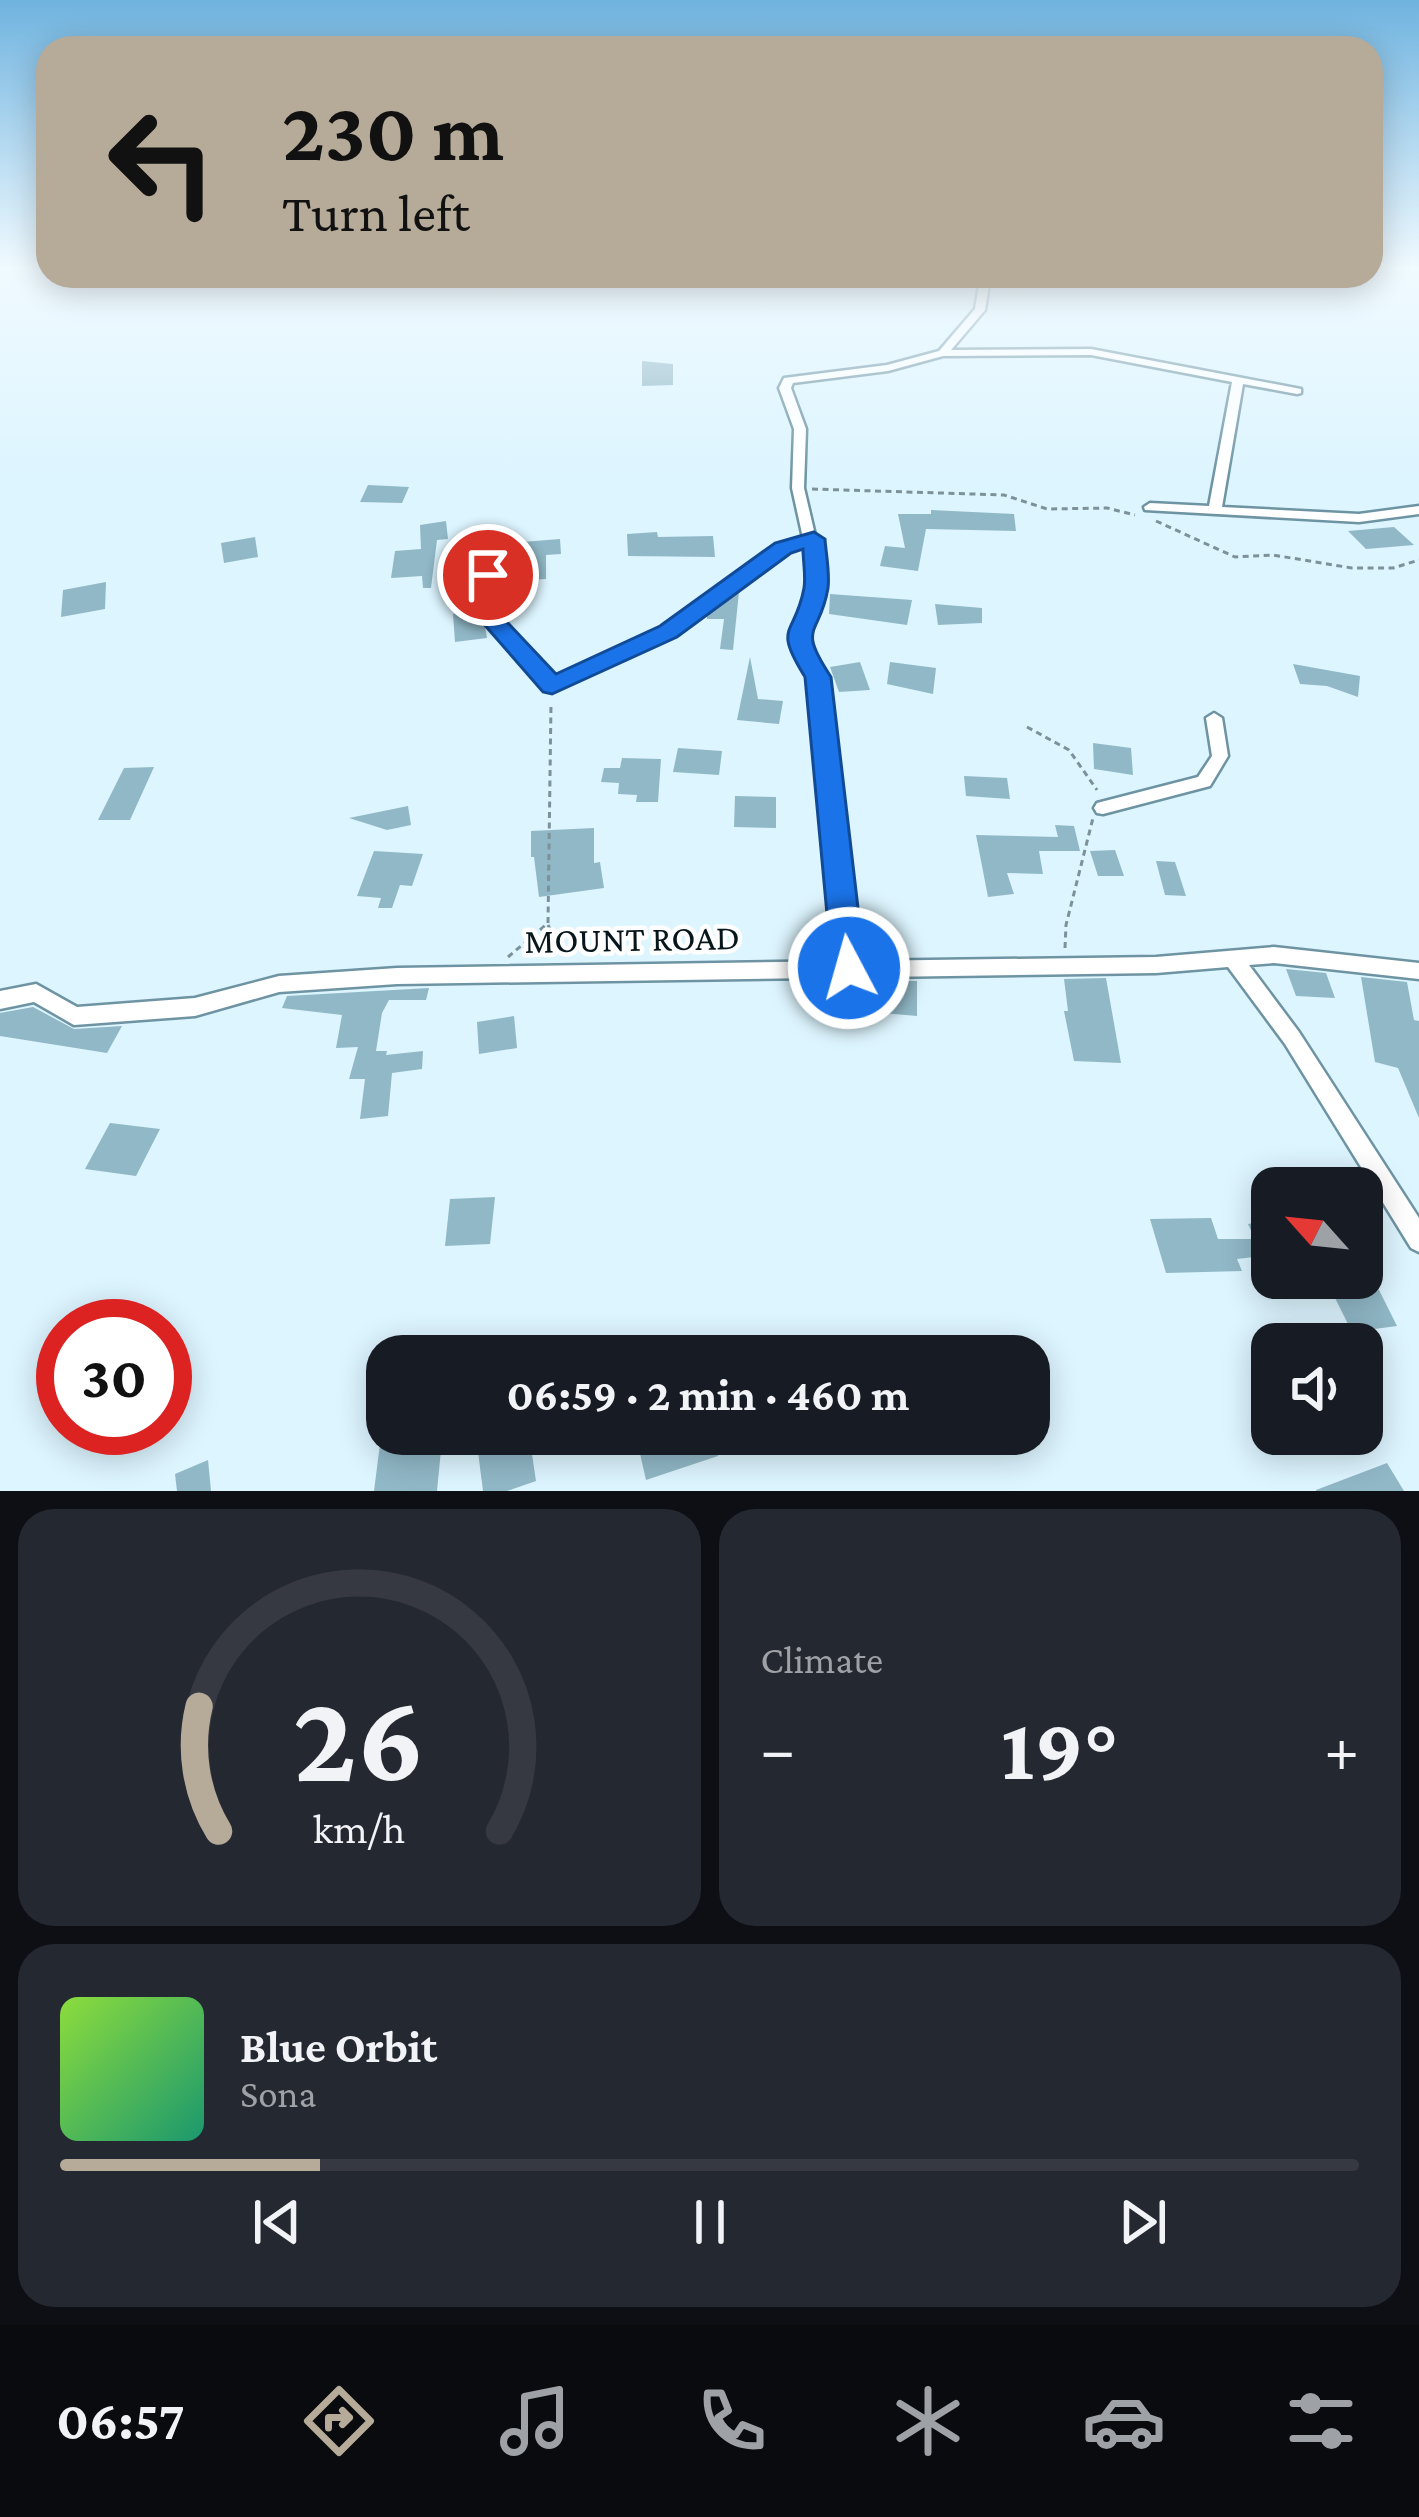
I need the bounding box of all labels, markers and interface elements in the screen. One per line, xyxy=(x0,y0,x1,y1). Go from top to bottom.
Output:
icon: left xyxy=(84,84,240,240)
text: 230 m xyxy=(282,85,504,178)
text: Turn left xyxy=(282,183,470,243)
pin xyxy=(437,524,539,626)
icon: arrive xyxy=(455,542,521,608)
position arrow xyxy=(786,905,912,1031)
street label: MOUNT ROAD xyxy=(524,917,740,961)
north arrow xyxy=(1251,1167,1383,1299)
map controls xyxy=(1251,1167,1383,1455)
speed limit sign: 30 xyxy=(36,1299,192,1455)
button: sound xyxy=(1251,1323,1383,1455)
text: 06:59 · 2 min · 460 m xyxy=(507,1370,909,1420)
text: Climate xyxy=(761,1638,883,1681)
text: 26 xyxy=(293,1668,425,1807)
text: 19° xyxy=(1001,1698,1119,1798)
text: − xyxy=(761,1712,795,1785)
text: + xyxy=(1324,1712,1359,1785)
text: km/h xyxy=(313,1804,405,1851)
text: Blue Orbit xyxy=(240,2022,437,2072)
text: Sona xyxy=(240,2072,317,2115)
icon: previous xyxy=(244,2189,310,2255)
icon: pause xyxy=(677,2189,743,2255)
icon: next xyxy=(1110,2189,1176,2255)
icon: directions xyxy=(297,2379,381,2463)
icon: music xyxy=(493,2379,577,2463)
icon: phone xyxy=(690,2379,774,2463)
icon: climate xyxy=(886,2379,970,2463)
icon: car xyxy=(1082,2379,1166,2463)
icon: filters xyxy=(1279,2379,1363,2463)
text: 06:57 xyxy=(56,2391,185,2451)

